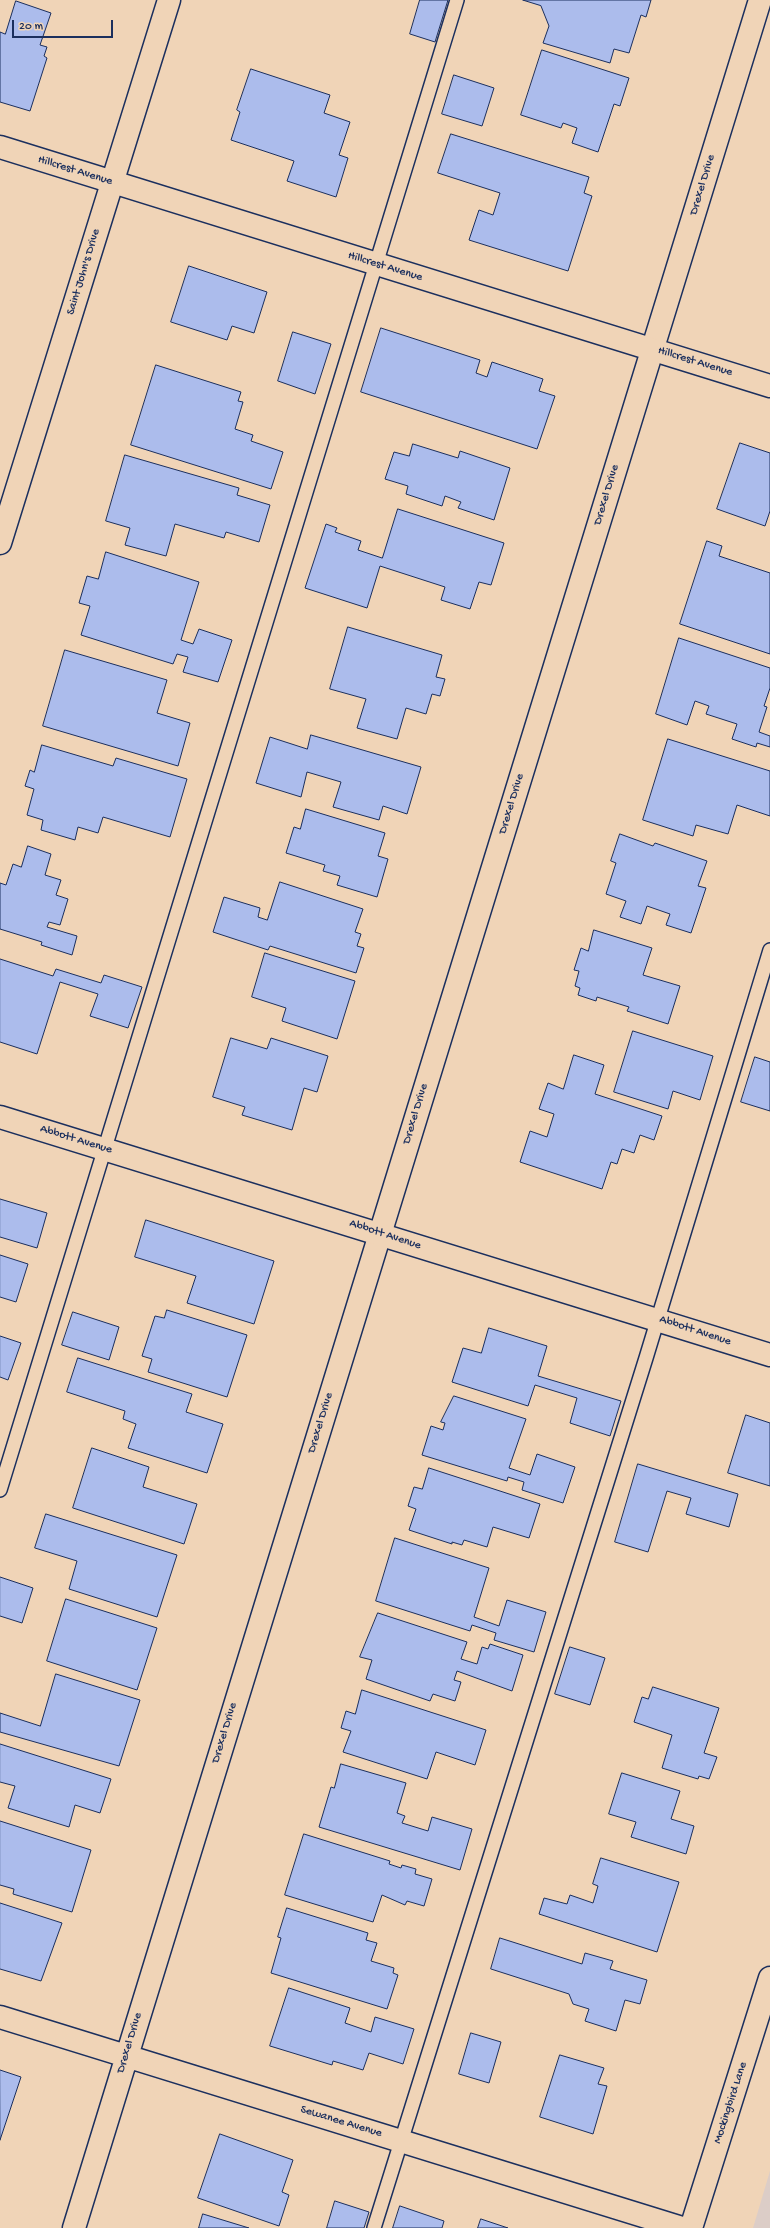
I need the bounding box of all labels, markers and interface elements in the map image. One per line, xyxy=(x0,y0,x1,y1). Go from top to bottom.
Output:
scale bar xyxy=(14,12,115,38)
text: 20 m xyxy=(19,20,43,34)
street label: Hillcrest Avenue xyxy=(36,153,114,189)
street label: Drexel Drive xyxy=(687,153,719,217)
street label: Saint John's Drive xyxy=(64,227,104,317)
street label: Hillcrest Avenue xyxy=(346,249,424,285)
street label: Hillcrest Avenue xyxy=(656,344,734,380)
street label: Drexel Drive xyxy=(591,463,623,527)
street label: Drexel Drive xyxy=(496,772,528,836)
street label: Drexel Drive xyxy=(400,1082,432,1146)
street label: Abbott Avenue xyxy=(38,1122,114,1158)
street label: Abbott Avenue xyxy=(347,1217,423,1253)
street label: Abbott Avenue xyxy=(657,1313,733,1349)
street label: Drexel Drive xyxy=(305,1391,337,1455)
street label: Drexel Drive xyxy=(209,1701,241,1765)
street label: Drexel Drive xyxy=(114,2011,146,2075)
street label: Mockingbird Lane xyxy=(711,2060,751,2146)
street label: Sewanee Avenue xyxy=(298,2103,384,2141)

